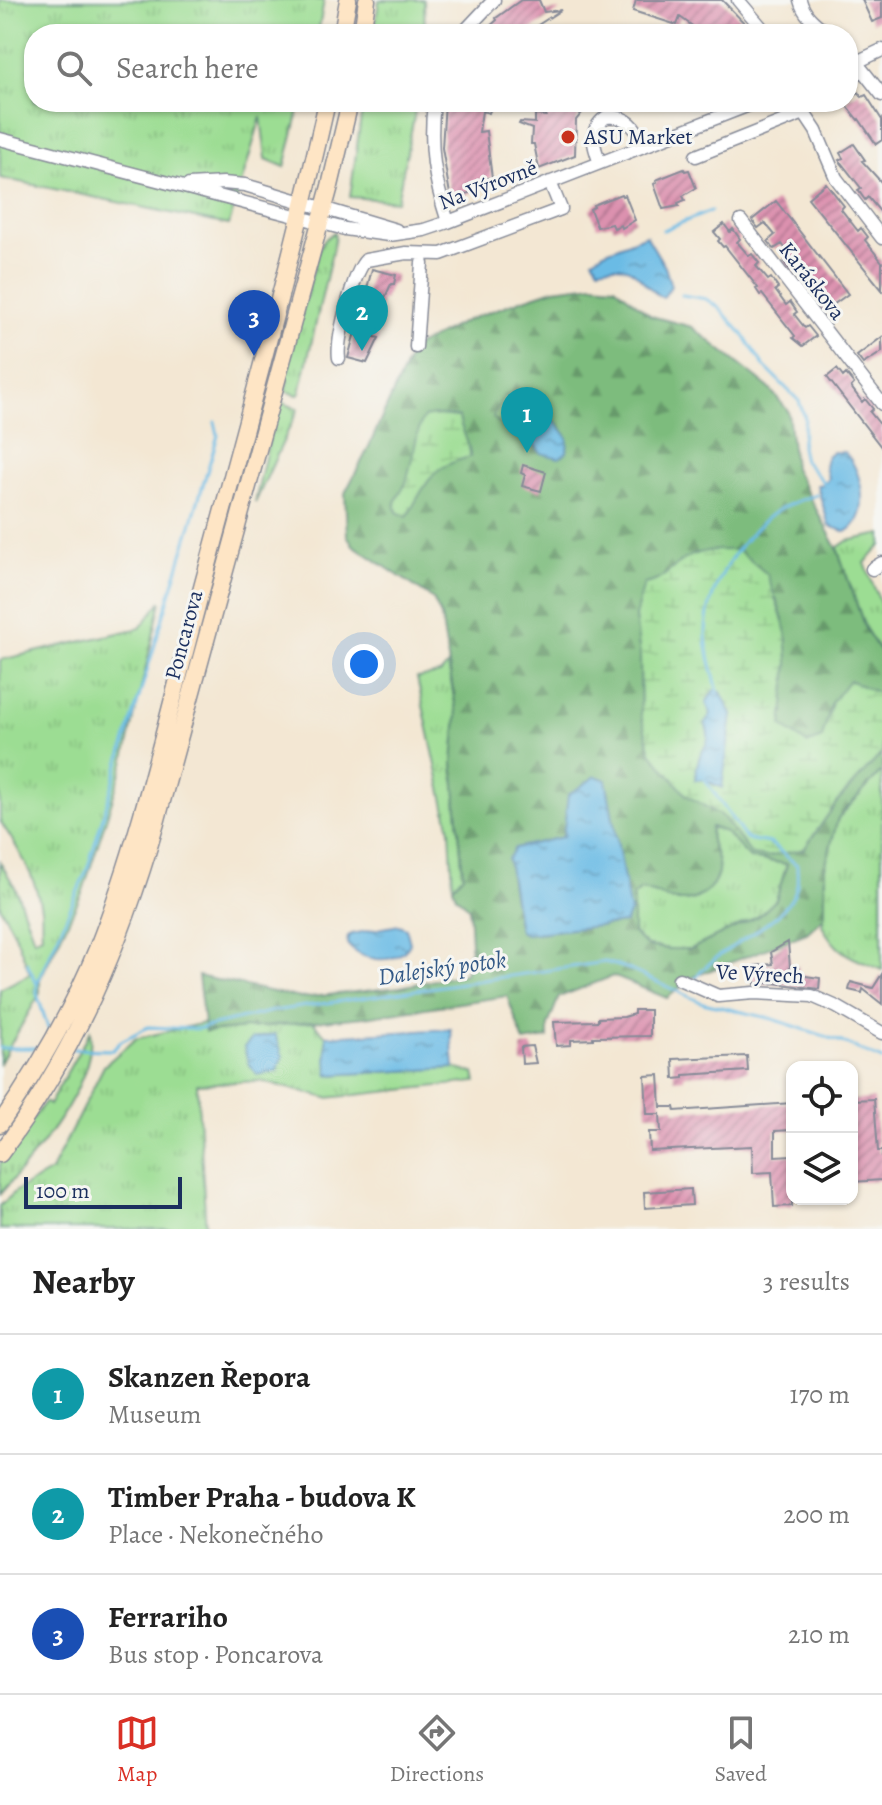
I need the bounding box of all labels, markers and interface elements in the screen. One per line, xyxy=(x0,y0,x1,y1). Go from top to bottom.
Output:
search box xyxy=(24,24,858,112)
icon: search xyxy=(52,46,96,90)
text: Search here xyxy=(116,48,259,88)
place label: ASU Market xyxy=(583,122,693,152)
marker: ASU Market xyxy=(559,128,577,146)
street label: Na Výrovně xyxy=(434,153,542,217)
street label: Karáskova xyxy=(772,236,853,327)
pin: 2 xyxy=(336,285,388,351)
pin: 3 xyxy=(228,290,280,356)
pin: 1 xyxy=(501,387,553,453)
street label: Poncarova xyxy=(158,586,211,683)
your location xyxy=(344,644,384,684)
water label: Dalejský potok xyxy=(376,943,508,993)
street label: Ve Výrech xyxy=(714,957,805,991)
map controls xyxy=(786,1061,858,1205)
button: locate xyxy=(786,1061,858,1133)
button: layers xyxy=(786,1133,858,1205)
scale bar xyxy=(24,1173,182,1209)
text: 100 m xyxy=(36,1176,90,1206)
text: Nearby xyxy=(32,1258,135,1305)
text: 3 results xyxy=(763,1264,850,1299)
text: Skanzen Řepora xyxy=(108,1357,310,1397)
text: 1 xyxy=(53,1377,63,1412)
text: 170 m xyxy=(790,1377,850,1412)
text: Museum xyxy=(108,1397,201,1432)
text: Timber Praha - budova K xyxy=(108,1477,416,1517)
text: 2 xyxy=(52,1497,64,1532)
text: 200 m xyxy=(783,1497,850,1532)
text: Place · Nekonečného xyxy=(108,1517,323,1552)
text: Ferrariho xyxy=(108,1597,228,1637)
text: 3 xyxy=(52,1617,64,1652)
text: 210 m xyxy=(788,1617,850,1652)
text: Bus stop · Poncarova xyxy=(108,1637,323,1672)
tab: Map xyxy=(115,1711,159,1789)
tab: Directions xyxy=(390,1711,484,1789)
tab: Saved xyxy=(715,1711,767,1789)

